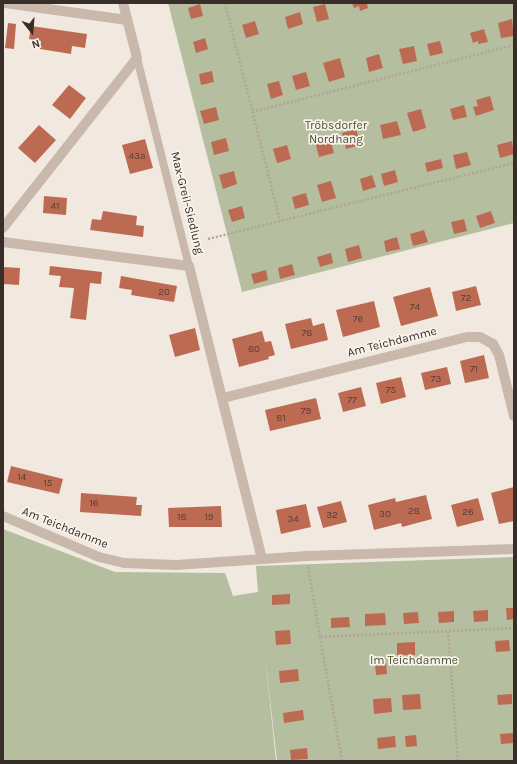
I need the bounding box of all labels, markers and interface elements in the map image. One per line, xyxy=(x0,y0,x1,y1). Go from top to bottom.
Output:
north arrow xyxy=(12,12,52,52)
text: N xyxy=(30,37,41,51)
park label: Tröbsdorfer Nordhang xyxy=(305,119,367,147)
house number: 43a xyxy=(129,150,145,162)
street label: Max-Greil-Siedlung xyxy=(167,150,207,256)
house number: 41 xyxy=(51,200,59,212)
house number: 20 xyxy=(158,286,170,298)
house number: 72 xyxy=(461,292,471,304)
house number: 74 xyxy=(410,301,420,313)
house number: 76 xyxy=(353,313,363,325)
street label: Am Teichdamme xyxy=(346,324,438,360)
house number: 78 xyxy=(302,327,312,339)
house number: 80 xyxy=(248,343,260,355)
house number: 71 xyxy=(470,363,478,375)
house number: 73 xyxy=(431,373,441,385)
house number: 75 xyxy=(386,384,396,396)
house number: 77 xyxy=(347,394,357,406)
house number: 79 xyxy=(301,405,311,417)
house number: 81 xyxy=(276,412,286,424)
house number: 14 xyxy=(18,471,26,483)
house number: 15 xyxy=(44,477,52,489)
house number: 16 xyxy=(89,497,99,509)
street label: Am Teichdamme xyxy=(20,504,110,552)
house number: 28 xyxy=(408,505,420,517)
house number: 26 xyxy=(462,506,474,518)
house number: 30 xyxy=(379,508,391,520)
house number: 32 xyxy=(326,509,338,521)
house number: 18 xyxy=(177,511,187,523)
house number: 19 xyxy=(204,511,214,523)
house number: 34 xyxy=(287,513,299,525)
park label: Im Teichdamme xyxy=(370,654,458,668)

